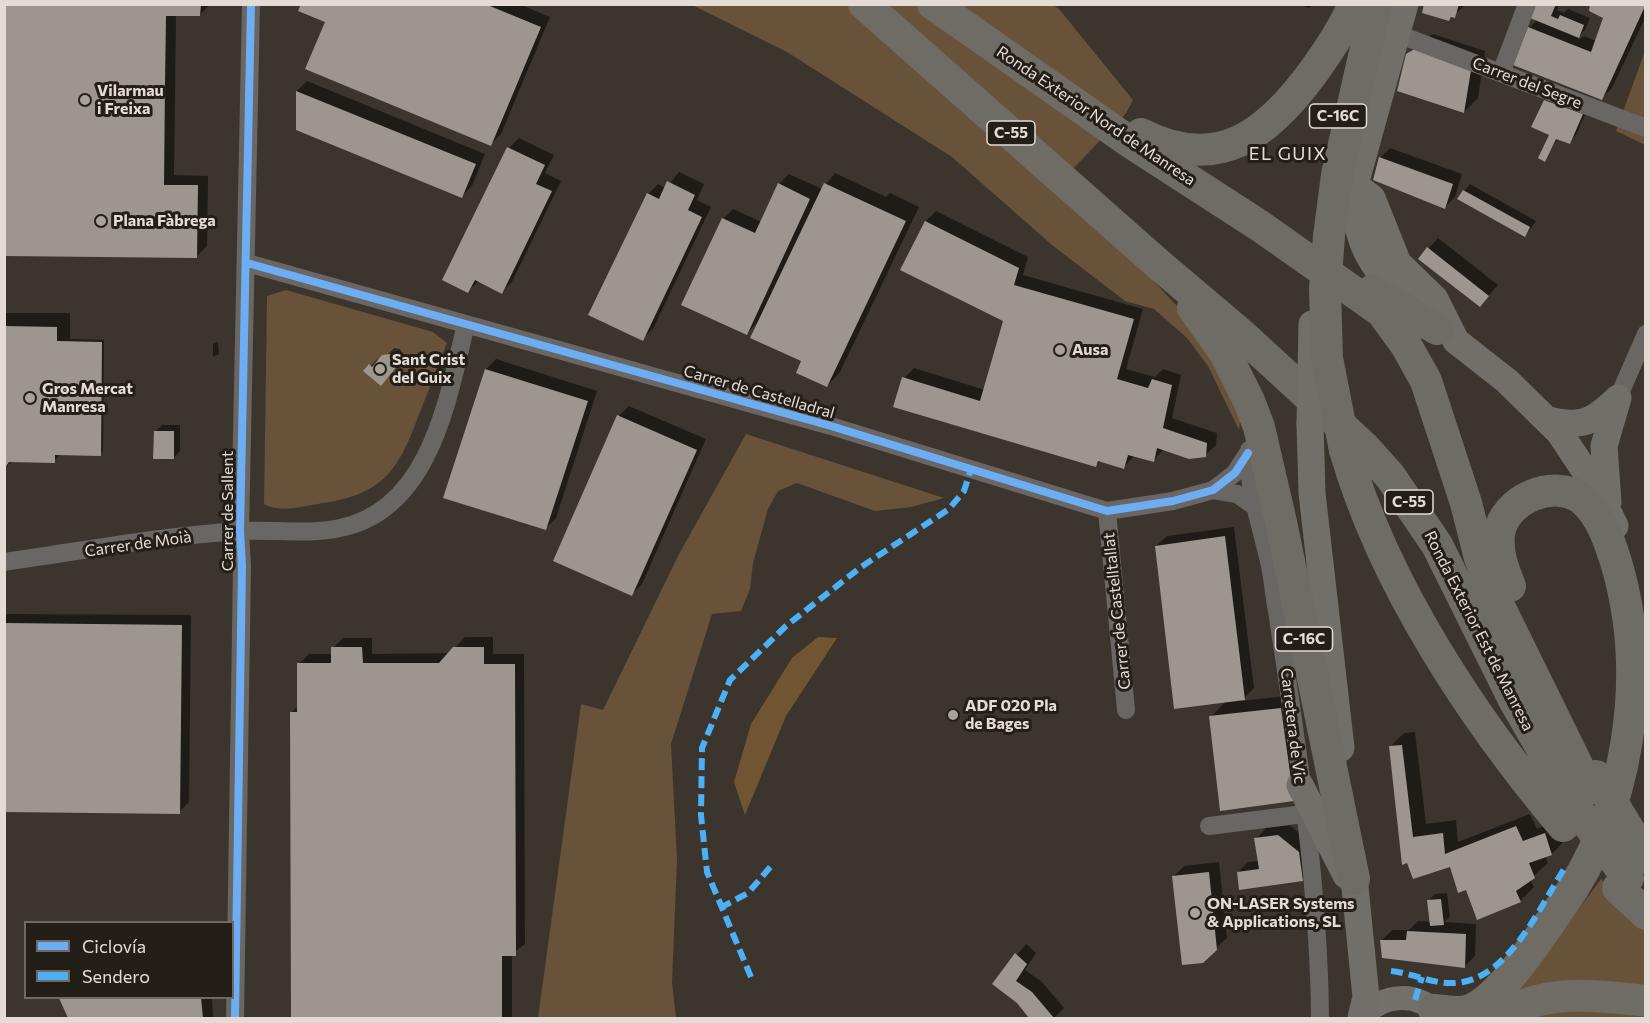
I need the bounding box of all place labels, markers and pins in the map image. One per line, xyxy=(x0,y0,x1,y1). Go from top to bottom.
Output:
place label: Vilarmau i Freixa xyxy=(97,81,164,119)
marker: Vilarmau i Freixa xyxy=(78,93,92,107)
place label: Plana Fàbrega xyxy=(113,211,216,231)
marker: Plana Fàbrega xyxy=(94,214,108,228)
place label: Ausa xyxy=(1072,340,1108,360)
marker: Ausa xyxy=(1053,343,1067,357)
place label: Sant Crist del Guix xyxy=(392,350,465,388)
marker: Sant Crist del Guix xyxy=(373,362,387,376)
place label: Gros Mercat Manresa xyxy=(42,379,133,417)
marker: Gros Mercat Manresa xyxy=(23,391,37,405)
place label: ADF 020 Pla de Bages xyxy=(965,696,1057,734)
marker: ADF 020 Pla de Bages xyxy=(946,708,960,722)
place label: ON-LASER Systems & Applications, SL xyxy=(1207,894,1355,932)
marker: ON-LASER Systems & Applications, SL xyxy=(1188,906,1202,920)

